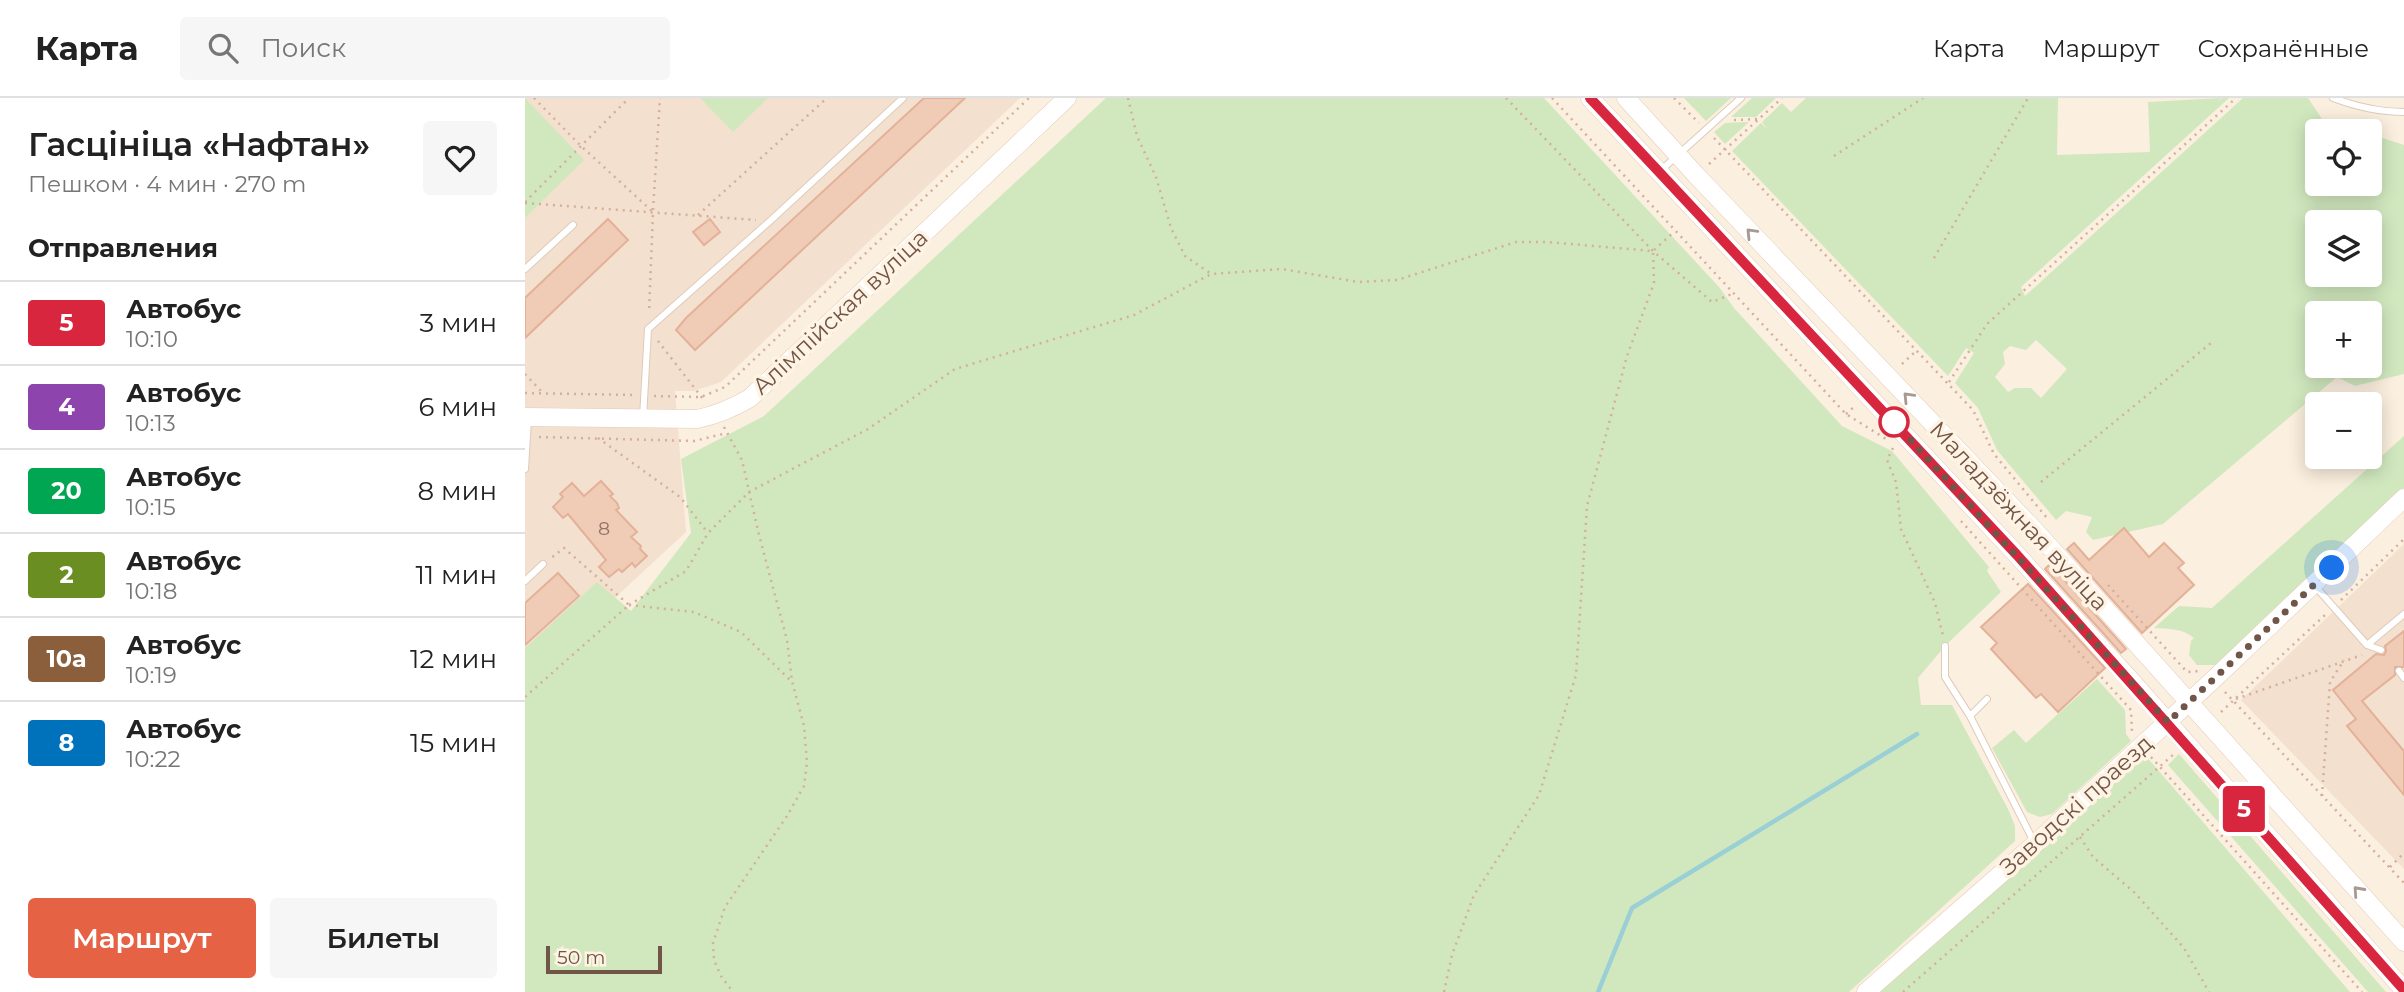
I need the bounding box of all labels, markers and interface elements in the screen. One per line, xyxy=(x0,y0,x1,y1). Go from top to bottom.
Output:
search box xyxy=(180,17,670,80)
text: Карта xyxy=(35,28,138,68)
icon: search xyxy=(204,29,242,67)
text: Поиск xyxy=(260,32,346,64)
text: Карта xyxy=(1933,34,2005,63)
text: Маршрут xyxy=(2043,34,2159,63)
text: Сохранённые xyxy=(2197,34,2369,63)
map controls xyxy=(2305,119,2382,469)
button: locate xyxy=(2305,119,2382,196)
button: heart xyxy=(423,121,497,195)
text: Гасцініца «Нафтан» xyxy=(28,124,370,164)
text: Пешком · 4 мин · 270 m xyxy=(28,170,307,198)
button: layers xyxy=(2305,210,2382,287)
street label: Алімпійская вуліца xyxy=(747,224,933,400)
one-way arrow xyxy=(1746,228,1759,241)
text: Отправления xyxy=(28,232,218,264)
text: Автобус xyxy=(126,293,241,325)
button: + xyxy=(2305,301,2382,378)
text: 3 мин xyxy=(420,307,497,339)
text: 5 xyxy=(59,308,74,337)
text: 10:10 xyxy=(126,325,178,353)
text: Автобус xyxy=(126,377,241,409)
text: 6 мин xyxy=(418,391,497,423)
text: 4 xyxy=(58,392,75,421)
one-way arrow xyxy=(1904,392,1917,405)
button: − xyxy=(2305,392,2382,469)
unlabelled marker xyxy=(1879,407,1909,437)
text: 10:13 xyxy=(126,409,176,437)
street label: Маладзёжная вуліца xyxy=(1924,415,2114,617)
text: Автобус xyxy=(126,461,241,493)
text: 8 мин xyxy=(418,475,497,507)
text: 20 xyxy=(51,476,82,505)
text: 10:15 xyxy=(126,493,176,521)
house number: 8 xyxy=(598,517,610,540)
text: Автобус xyxy=(126,545,241,577)
your location xyxy=(2314,550,2349,585)
text: 11 мин xyxy=(415,559,497,591)
text: 2 xyxy=(59,560,74,589)
text: 10:18 xyxy=(126,577,177,605)
text: Автобус xyxy=(126,629,241,661)
text: 12 мин xyxy=(410,643,497,675)
text: 10а xyxy=(46,644,87,673)
text: 10:19 xyxy=(126,661,177,689)
text: Автобус xyxy=(126,713,241,745)
text: 15 мин xyxy=(410,727,497,759)
text: 8 xyxy=(59,728,74,757)
street label: Заводскі праезд xyxy=(1994,729,2158,881)
text: 10:22 xyxy=(126,745,181,773)
line badge: 5 xyxy=(2221,786,2267,832)
text: 5 xyxy=(2237,794,2251,823)
one-way arrow xyxy=(2354,886,2366,899)
button: Маршрут xyxy=(28,898,256,978)
button: Билеты xyxy=(270,898,497,978)
scale bar xyxy=(546,943,661,975)
text: 50 m xyxy=(557,946,605,969)

